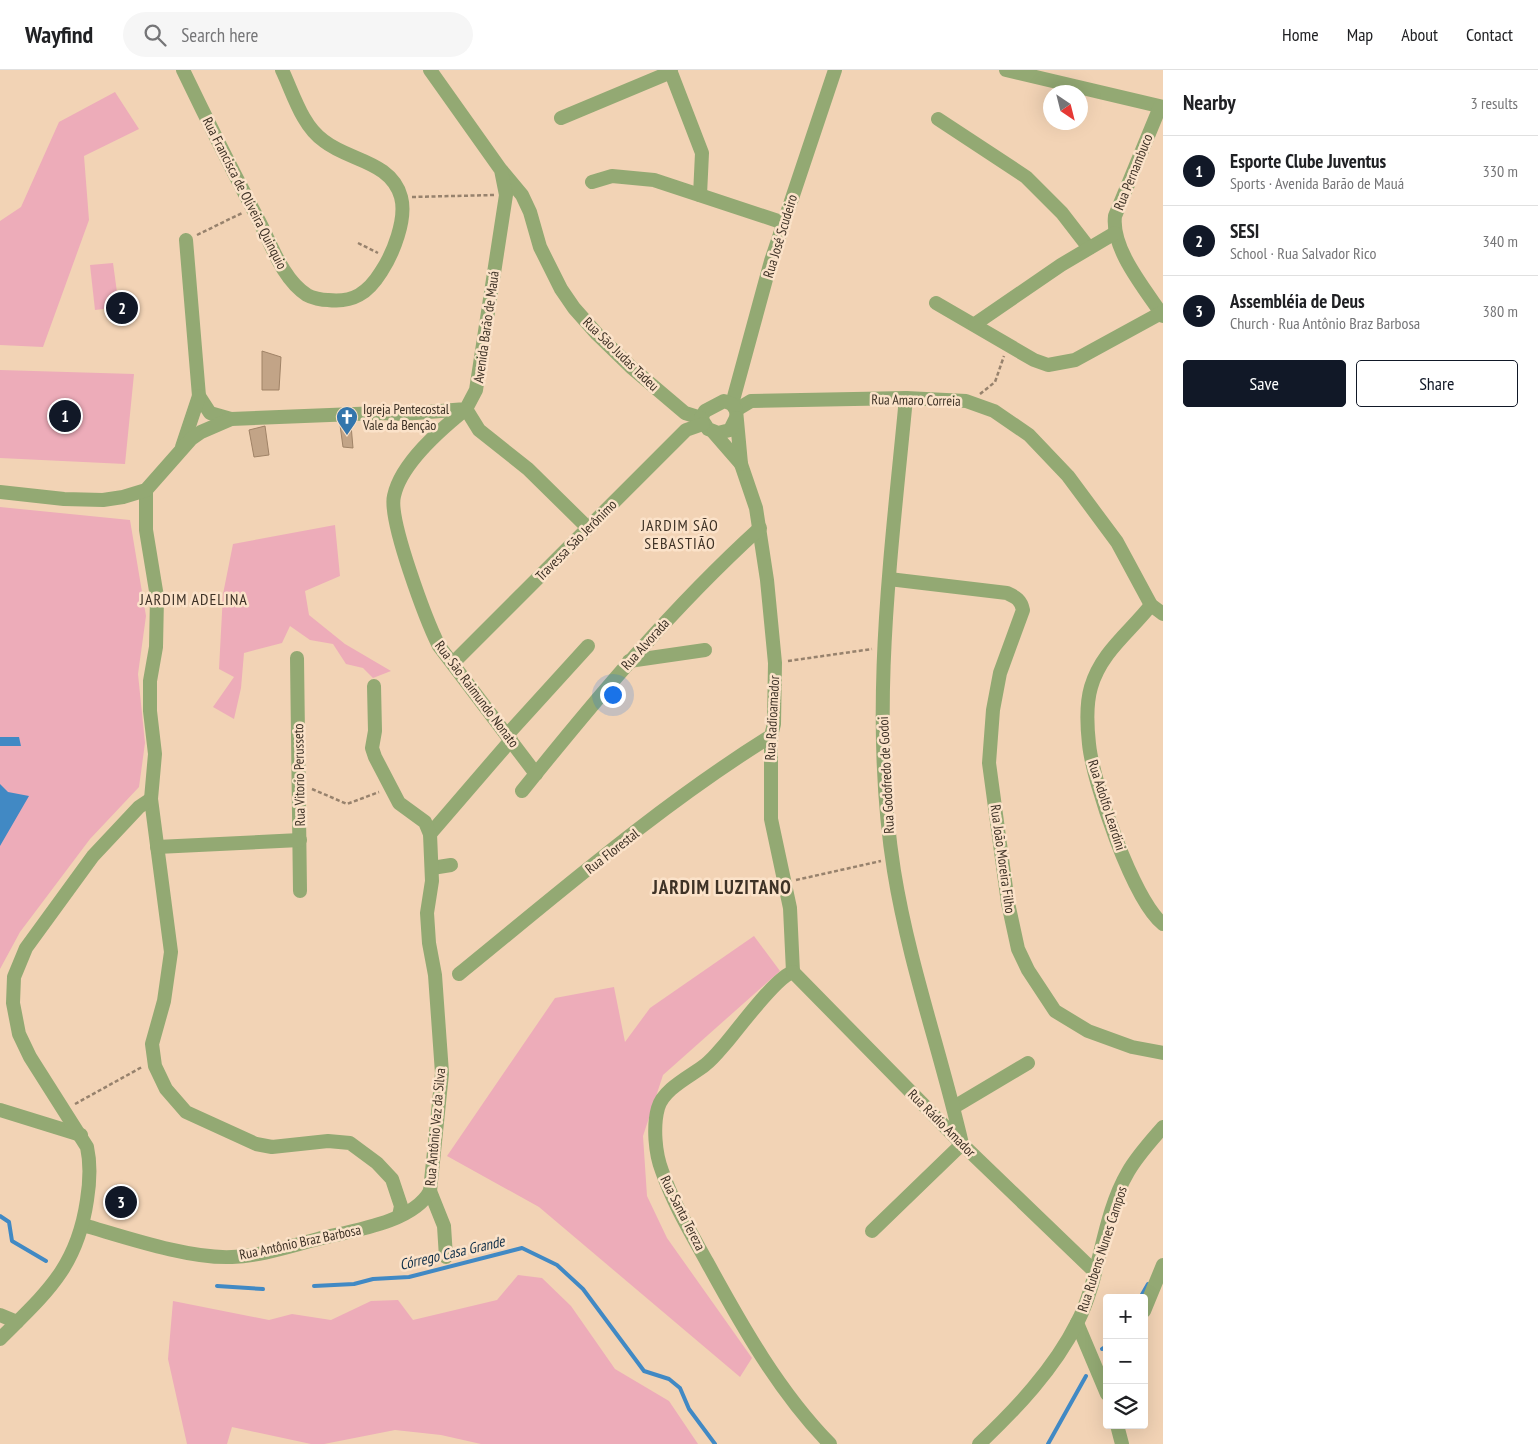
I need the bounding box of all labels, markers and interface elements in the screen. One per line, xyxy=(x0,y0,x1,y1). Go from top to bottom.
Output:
search box xyxy=(123,12,473,57)
text: Wayfind xyxy=(25,19,93,50)
icon: search xyxy=(141,21,169,49)
text: Search here xyxy=(181,23,258,47)
text: Home xyxy=(1282,23,1319,46)
text: Map xyxy=(1347,23,1373,46)
text: About xyxy=(1401,23,1438,46)
text: Contact xyxy=(1466,23,1513,46)
north arrow xyxy=(1043,85,1088,130)
text: Nearby xyxy=(1183,89,1236,116)
text: 3 results xyxy=(1471,93,1518,113)
street label: Rua Francisca de Oliveira Quinquio xyxy=(199,114,291,272)
street label: Rua Pernambuco xyxy=(1110,131,1156,213)
text: Esporte Clube Juventus xyxy=(1230,149,1386,173)
text: 1 xyxy=(1195,161,1203,181)
text: 330 m xyxy=(1483,161,1518,181)
text: Sports · Avenida Barão de Mauá xyxy=(1230,173,1404,193)
street label: Rua José Scudeiro xyxy=(759,192,801,280)
text: SESI xyxy=(1230,219,1259,243)
text: 2 xyxy=(1195,231,1203,251)
text: 340 m xyxy=(1483,231,1518,251)
text: School · Rua Salvador Rico xyxy=(1230,243,1376,263)
street label: Avenida Barão de Mauá xyxy=(469,270,503,384)
pin: 2 xyxy=(106,289,138,327)
text: Assembléia de Deus xyxy=(1230,289,1365,313)
text: 3 xyxy=(1195,301,1203,321)
text: 380 m xyxy=(1483,301,1518,321)
street label: Rua São Judas Tadeu xyxy=(579,313,663,395)
text: Church · Rua Antônio Braz Barbosa xyxy=(1230,313,1420,333)
button: Save xyxy=(1183,360,1346,407)
button: Share xyxy=(1356,360,1518,407)
street label: Rua Amaro Correia xyxy=(871,390,961,410)
pin: 1 xyxy=(49,397,81,435)
place label: Igreja Pentecostal Vale da Benção xyxy=(362,400,450,434)
church icon: Igreja Pentecostal Vale da Benção xyxy=(335,405,359,436)
street label: Travessa São Jerônimo xyxy=(532,496,620,584)
district label: JARDIM SÃO SEBASTIÃO xyxy=(640,515,719,553)
district label: JARDIM ADELINA xyxy=(139,589,248,609)
street label: Rua Alvorada xyxy=(617,614,673,674)
street label: Rua São Raimundo Nonato xyxy=(431,637,523,751)
street label: Rua Radioamador xyxy=(761,675,783,761)
your location xyxy=(600,682,626,708)
street label: Rua Godofredo de Godoi xyxy=(874,716,898,834)
street label: Rua Vitorio Perusseto xyxy=(289,723,309,827)
street label: Rua Adolfo Leardini xyxy=(1084,757,1130,853)
street label: Rua João Moreira Filho xyxy=(986,803,1020,915)
street label: Rua Florestal xyxy=(581,824,643,878)
district label: JARDIM LUZITANO xyxy=(651,875,792,899)
street label: Rua Antônio Vaz da Silva xyxy=(421,1067,449,1187)
street label: Rua Rádio Amador xyxy=(904,1085,980,1161)
street label: Rua Santa Tereza xyxy=(656,1172,710,1254)
pin: 3 xyxy=(105,1183,137,1221)
street label: Rua Rubens Nunes Campos xyxy=(1073,1184,1131,1314)
street label: Rua Antônio Braz Barbosa xyxy=(238,1220,362,1264)
water label: Córrego Casa Grande xyxy=(398,1231,507,1274)
map controls xyxy=(1103,1294,1148,1429)
button: + xyxy=(1103,1294,1148,1339)
button: − xyxy=(1103,1339,1148,1384)
button: layers xyxy=(1103,1384,1148,1429)

